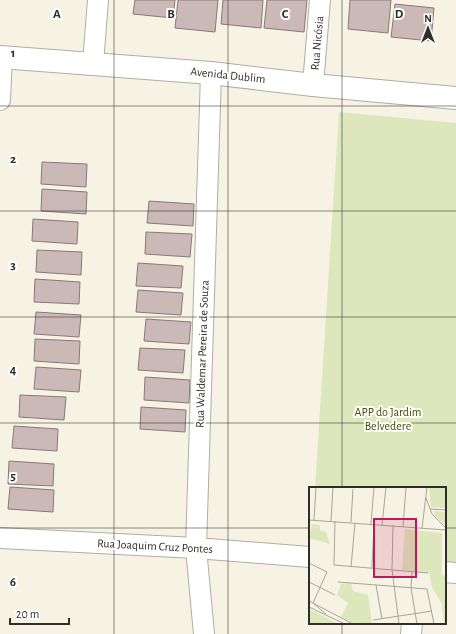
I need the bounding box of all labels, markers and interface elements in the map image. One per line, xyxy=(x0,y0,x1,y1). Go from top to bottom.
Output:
text: A xyxy=(53,8,61,21)
text: B xyxy=(167,8,175,21)
text: C xyxy=(282,8,289,21)
text: D xyxy=(395,8,404,21)
north arrow xyxy=(408,8,448,48)
text: N xyxy=(424,13,432,24)
street label: Rua Nicósia xyxy=(309,15,325,71)
text: 1 xyxy=(11,47,15,60)
street label: Avenida Dublim xyxy=(190,65,266,85)
text: 2 xyxy=(10,153,16,166)
text: 3 xyxy=(10,259,16,272)
street label: Rua Waldemar Pereira de Souza xyxy=(193,280,211,428)
text: 4 xyxy=(10,364,17,377)
park label: APP do Jardim Belvedere xyxy=(355,406,421,432)
text: 5 xyxy=(10,470,16,483)
inset map xyxy=(309,487,446,624)
street label: Rua Joaquim Cruz Pontes xyxy=(97,537,213,555)
text: 6 xyxy=(10,576,16,589)
scale bar xyxy=(10,600,69,626)
text: 20 m xyxy=(16,608,39,620)

